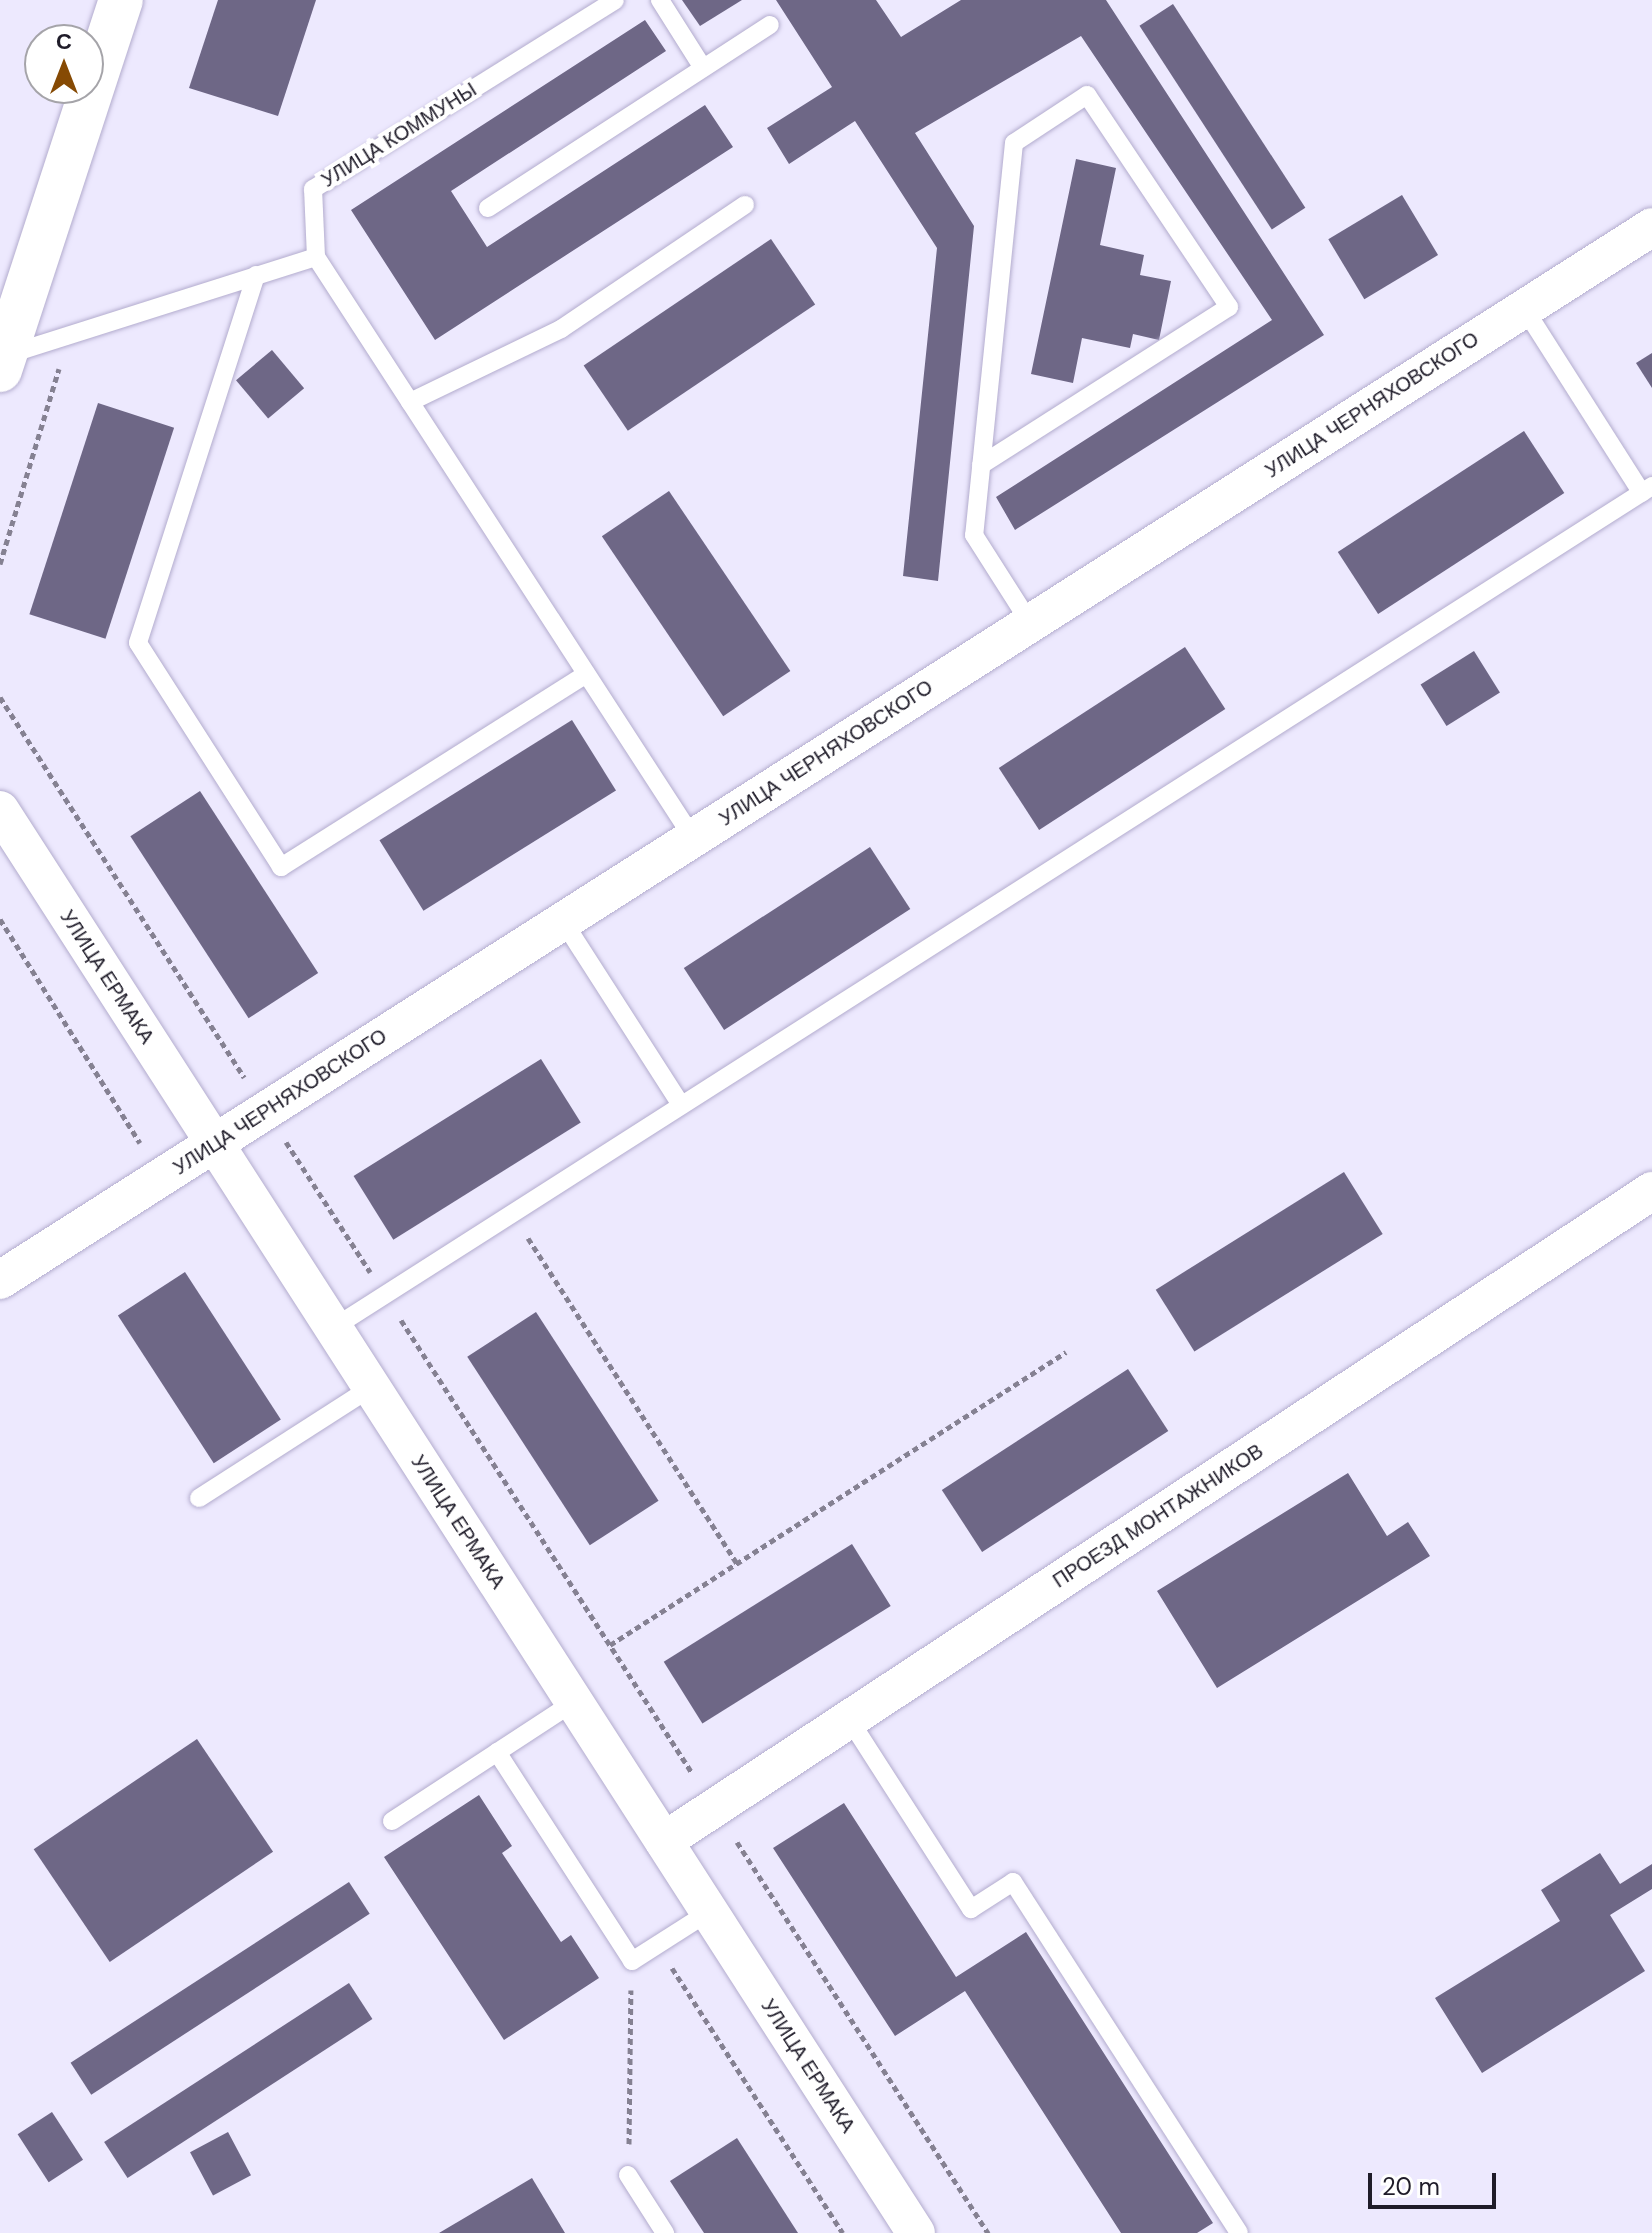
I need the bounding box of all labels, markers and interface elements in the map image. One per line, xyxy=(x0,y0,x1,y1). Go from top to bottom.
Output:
north arrow xyxy=(24,24,104,104)
text: С xyxy=(56,27,72,56)
street label: УЛИЦА КОММУНЫ xyxy=(317,78,481,192)
street label: УЛИЦА ЧЕРНЯХОВСКОГО xyxy=(1261,327,1483,483)
street label: УЛИЦА ЧЕРНЯХОВСКОГО xyxy=(715,675,937,831)
street label: УЛИЦА ЕРМАКА xyxy=(55,906,159,1048)
street label: УЛИЦА ЧЕРНЯХОВСКОГО xyxy=(169,1024,391,1180)
street label: ПРОЕЗД МОНТАЖНИКОВ xyxy=(1048,1439,1268,1593)
street label: УЛИЦА ЕРМАКА xyxy=(406,1451,510,1593)
street label: УЛИЦА ЕРМАКА xyxy=(756,1995,860,2137)
scale bar xyxy=(1372,2157,1500,2207)
text: 20 m xyxy=(1382,2171,1440,2202)

